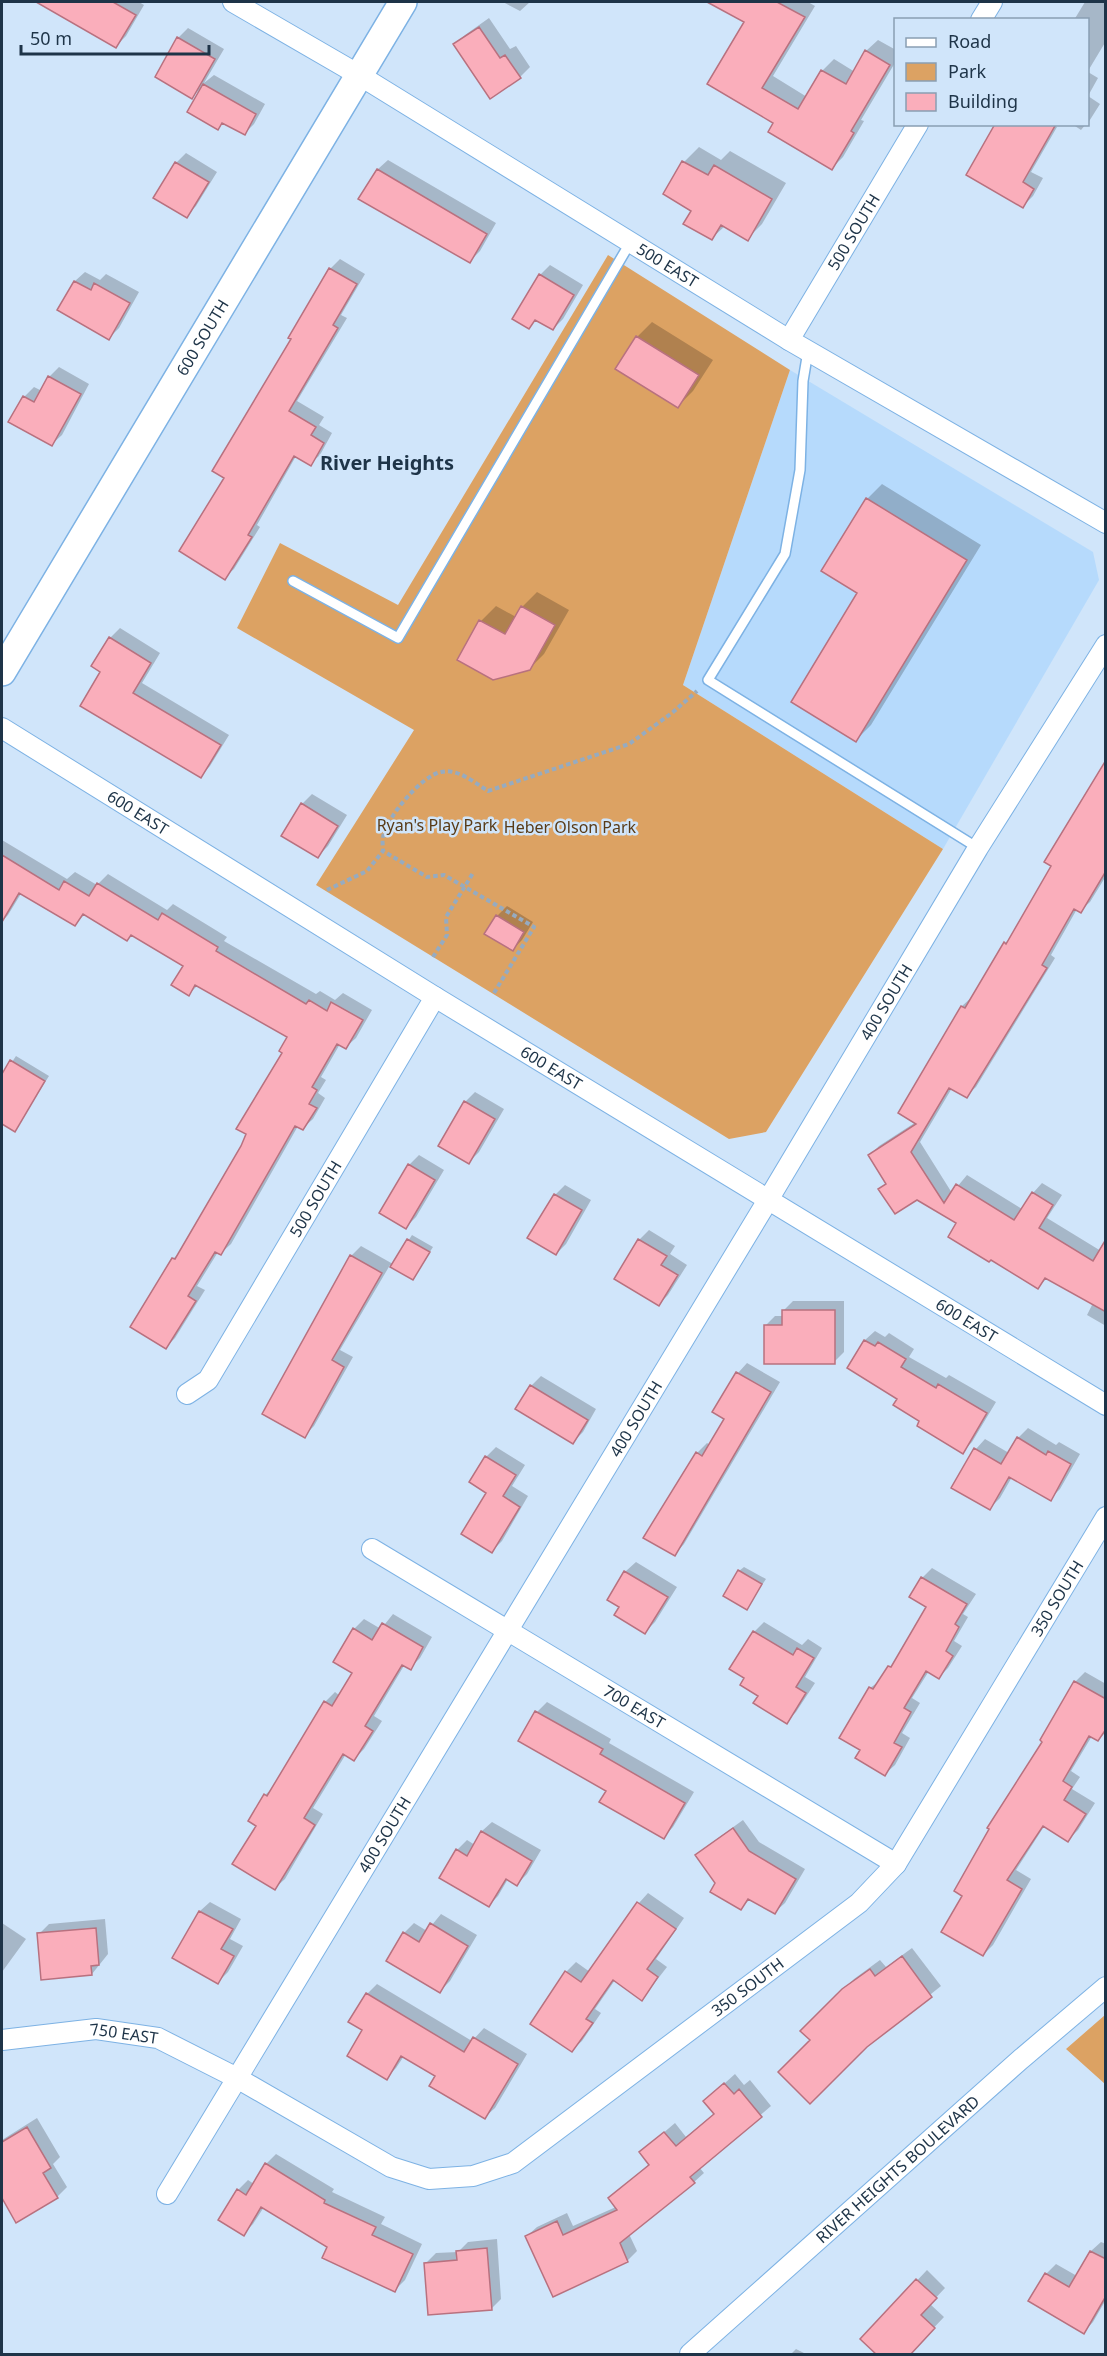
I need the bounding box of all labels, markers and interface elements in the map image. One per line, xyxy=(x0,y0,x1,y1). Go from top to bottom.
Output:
scale bar xyxy=(21,18,208,56)
legend xyxy=(894,18,1089,126)
text: 50 m xyxy=(30,26,72,50)
text: Road xyxy=(948,29,991,53)
text: Park xyxy=(948,59,986,83)
text: Building xyxy=(948,89,1018,113)
street label: 500 SOUTH xyxy=(822,190,885,274)
street label: 500 EAST xyxy=(633,238,703,293)
street label: 600 SOUTH xyxy=(171,295,234,380)
district label: River Heights xyxy=(320,449,454,476)
street label: 600 EAST xyxy=(103,785,173,840)
park label: Ryan's Play Park xyxy=(377,814,498,836)
park label: Heber Olson Park xyxy=(504,816,637,838)
street label: 400 SOUTH xyxy=(855,960,917,1044)
street label: 600 EAST xyxy=(516,1041,586,1095)
street label: 500 SOUTH xyxy=(284,1156,347,1241)
street label: 600 EAST xyxy=(932,1293,1002,1348)
street label: 400 SOUTH xyxy=(604,1376,667,1461)
street label: 350 SOUTH xyxy=(1025,1556,1088,1640)
street label: 700 EAST xyxy=(599,1680,669,1734)
street label: 400 SOUTH xyxy=(353,1792,416,1877)
street label: 350 SOUTH xyxy=(707,1952,788,2021)
street label: 750 EAST xyxy=(89,2018,160,2049)
street label: RIVER HEIGHTS BOULEVARD xyxy=(811,2090,984,2248)

